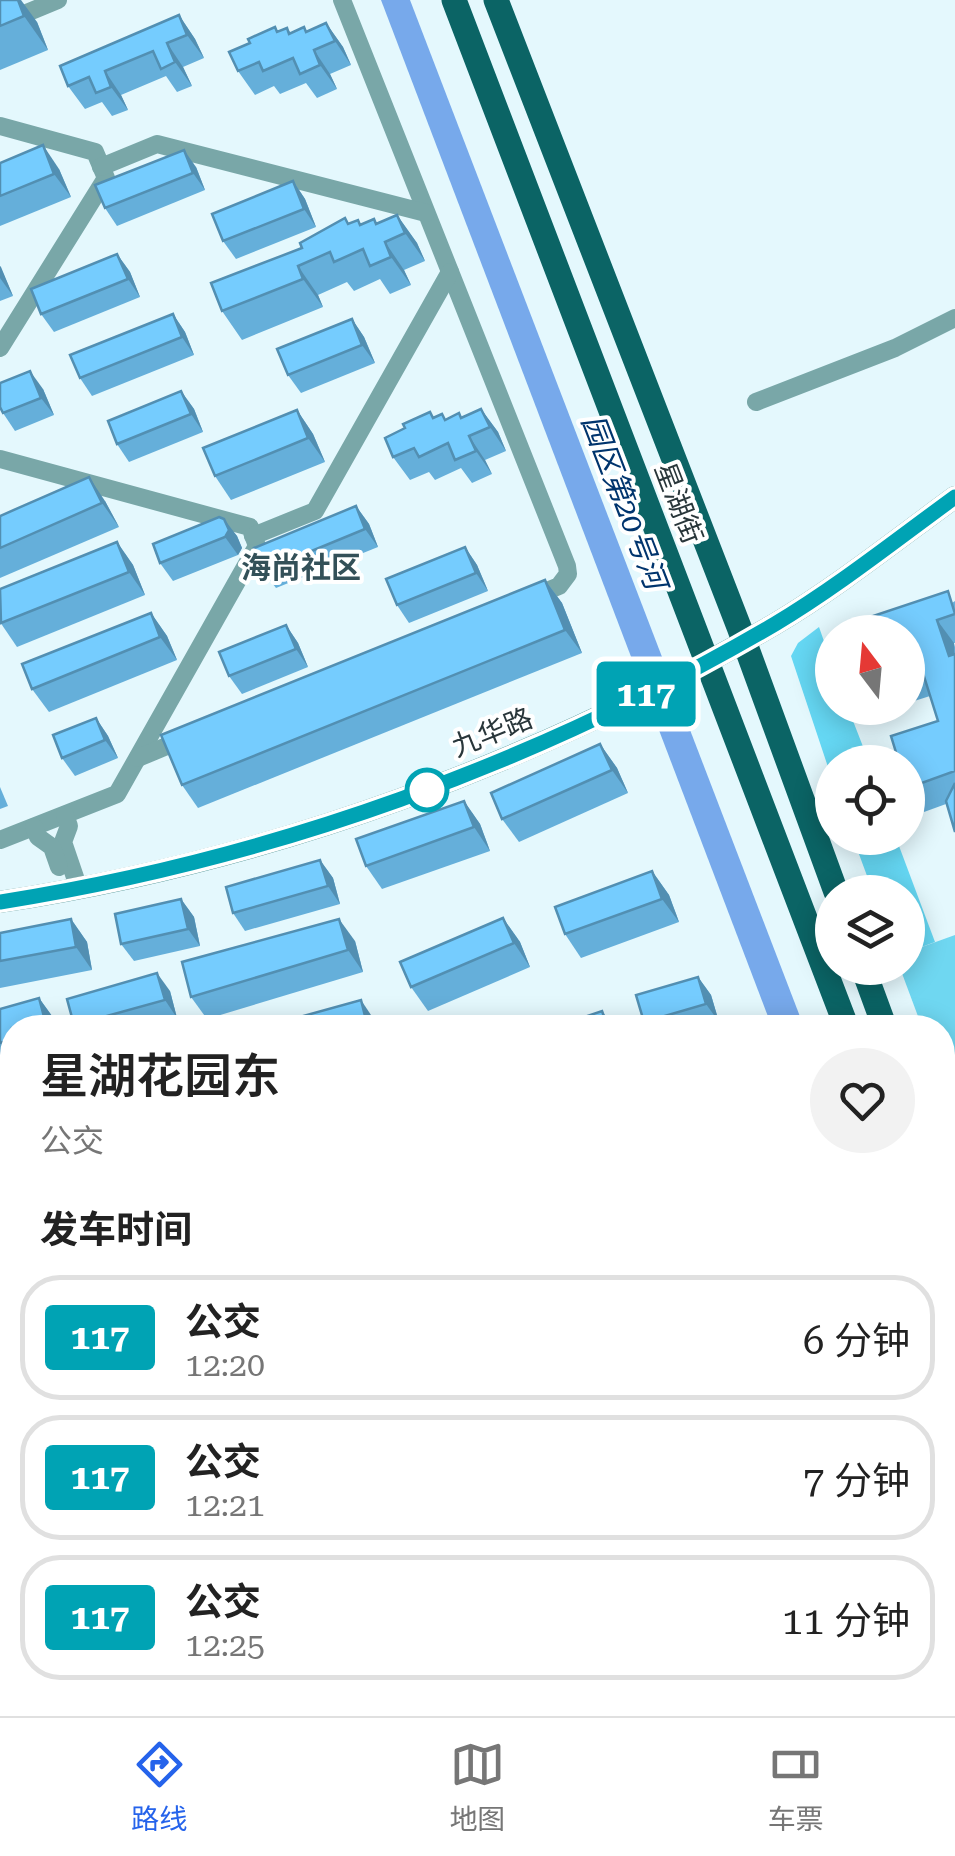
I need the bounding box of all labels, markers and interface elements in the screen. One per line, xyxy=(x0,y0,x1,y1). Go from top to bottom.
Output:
water label: 园区第20号河 xyxy=(575,410,675,598)
street label: 星湖街 xyxy=(648,458,709,548)
district label: 海尚社区 xyxy=(241,550,361,585)
north arrow xyxy=(815,615,925,725)
map controls xyxy=(815,615,925,985)
line badge: 117 xyxy=(588,662,704,726)
text: 117 xyxy=(617,674,675,715)
street label: 九华路 xyxy=(447,701,537,763)
button: locate xyxy=(815,745,925,855)
unlabelled marker xyxy=(406,769,448,811)
button: layers xyxy=(815,875,925,985)
button: heart xyxy=(810,1048,915,1153)
text: 星湖花园东 xyxy=(40,1049,280,1105)
text: 公交 xyxy=(40,1122,104,1160)
text: 发车时间 xyxy=(40,1208,192,1252)
text: 公交 xyxy=(185,1300,261,1344)
text: 117 xyxy=(71,1317,129,1358)
text: 6 分钟 xyxy=(803,1319,910,1363)
text: 12:20 xyxy=(185,1346,265,1384)
text: 公交 xyxy=(185,1440,261,1484)
text: 117 xyxy=(71,1457,129,1498)
text: 7 分钟 xyxy=(803,1459,910,1503)
text: 12:21 xyxy=(185,1486,265,1524)
text: 公交 xyxy=(185,1580,261,1624)
text: 117 xyxy=(71,1597,129,1638)
text: 11 分钟 xyxy=(782,1599,910,1643)
text: 12:25 xyxy=(185,1626,265,1664)
tab: 路线 xyxy=(131,1737,187,1837)
tab: 地图 xyxy=(449,1737,506,1837)
tab: 车票 xyxy=(768,1737,824,1837)

